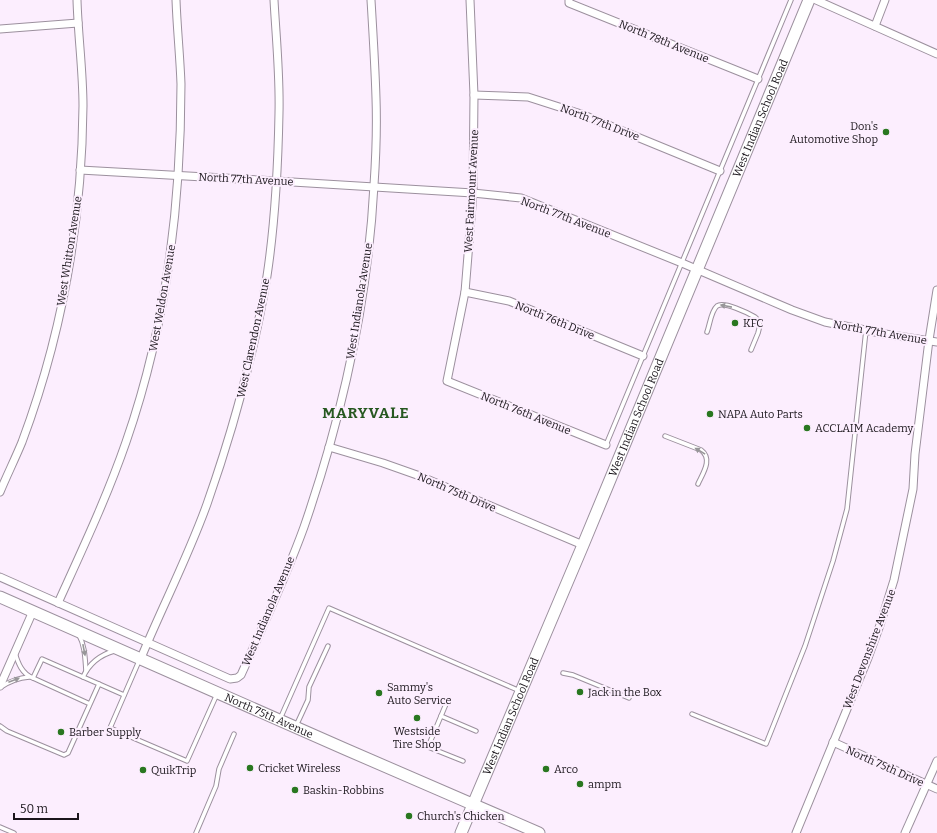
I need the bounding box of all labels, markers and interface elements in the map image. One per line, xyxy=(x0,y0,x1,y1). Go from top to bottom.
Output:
street label: North 78th Avenue xyxy=(617,17,711,65)
street label: West Indian School Road xyxy=(730,57,791,179)
street label: North 77th Drive xyxy=(558,101,641,144)
place label: Don's Automotive Shop xyxy=(790,120,878,146)
marker: Don's Automotive Shop xyxy=(881,127,891,137)
street label: West Fairmount Avenue xyxy=(462,129,481,253)
street label: North 77th Avenue xyxy=(198,171,294,188)
street label: North 77th Avenue xyxy=(519,194,613,241)
street label: West Whitton Avenue xyxy=(54,195,85,307)
street label: West Indianola Avenue xyxy=(344,242,375,360)
street label: West Weldon Avenue xyxy=(147,244,178,353)
street label: West Clarendon Avenue xyxy=(234,277,273,399)
street label: North 76th Drive xyxy=(513,299,596,342)
one-way arrow xyxy=(720,303,733,309)
place label: KFC xyxy=(743,317,763,330)
marker: KFC xyxy=(730,318,740,328)
street label: North 77th Avenue xyxy=(832,318,928,347)
street label: West Indian School Road xyxy=(606,356,667,478)
street label: North 76th Avenue xyxy=(479,389,573,437)
district label: MARYVALE xyxy=(322,404,410,422)
place label: NAPA Auto Parts xyxy=(718,408,803,421)
marker: NAPA Auto Parts xyxy=(705,409,715,419)
place label: ACCLAIM Academy xyxy=(815,422,913,435)
marker: ACCLAIM Academy xyxy=(802,423,812,433)
one-way arrow xyxy=(694,447,706,454)
street label: North 75th Drive xyxy=(416,470,498,515)
street label: West Indianola Avenue xyxy=(239,555,297,668)
street label: West Devonshire Avenue xyxy=(841,587,898,711)
one-way arrow xyxy=(81,644,87,656)
street label: West Indian School Road xyxy=(480,655,542,777)
one-way arrow xyxy=(8,677,20,683)
place label: Sammy's Auto Service xyxy=(387,681,452,707)
place label: Jack in the Box xyxy=(587,686,662,699)
marker: Jack in the Box xyxy=(575,687,585,697)
marker: Sammy's Auto Service xyxy=(374,688,384,698)
street label: North 75th Avenue xyxy=(223,691,315,741)
marker: Westside Tire Shop xyxy=(412,713,422,723)
place label: Westside Tire Shop xyxy=(393,725,442,751)
place label: Barber Supply xyxy=(69,726,141,739)
marker: Barber Supply xyxy=(56,727,66,737)
street label: North 75th Drive xyxy=(844,743,926,789)
place label: Cricket Wireless xyxy=(258,762,341,775)
marker: Cricket Wireless xyxy=(245,763,255,773)
place label: Arco xyxy=(554,763,578,776)
place label: QuikTrip xyxy=(151,764,197,777)
marker: Arco xyxy=(541,764,551,774)
marker: QuikTrip xyxy=(138,765,148,775)
place label: ampm xyxy=(588,778,622,791)
marker: ampm xyxy=(575,779,585,789)
place label: Baskin-Robbins xyxy=(303,784,384,797)
marker: Baskin-Robbins xyxy=(290,785,300,795)
scale bar xyxy=(14,795,78,821)
text: 50 m xyxy=(20,802,49,816)
place label: Church's Chicken xyxy=(417,810,504,823)
marker: Church's Chicken xyxy=(404,811,414,821)

